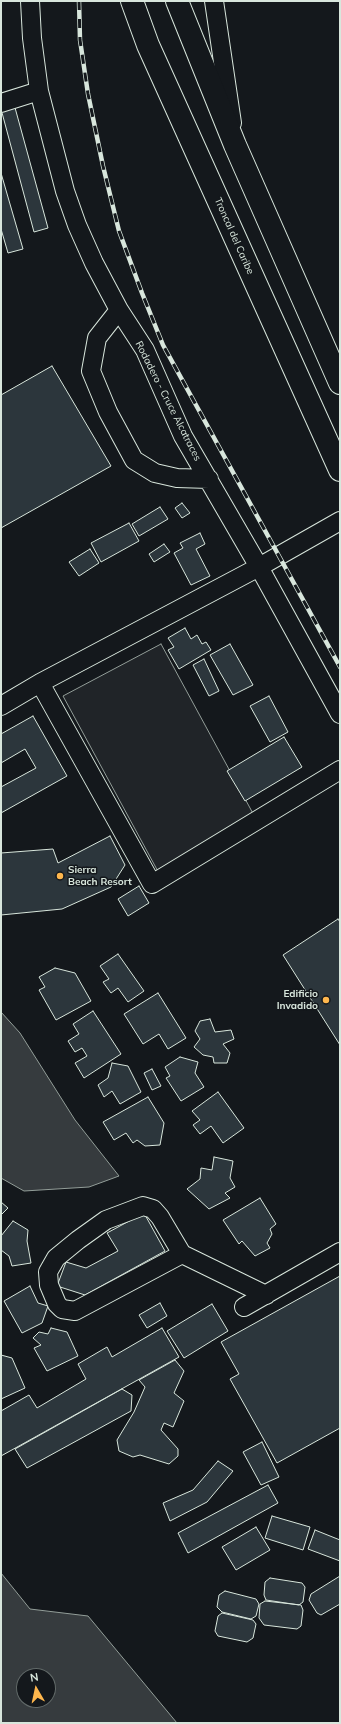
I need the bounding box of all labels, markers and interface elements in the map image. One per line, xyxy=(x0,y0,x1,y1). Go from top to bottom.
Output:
street label: Troncal del Caribe xyxy=(212,196,256,276)
street label: Rodadero - Cruce Alcatraces xyxy=(132,339,204,463)
place label: Sierra Beach Resort xyxy=(68,864,132,888)
marker: Sierra Beach Resort xyxy=(55,871,65,881)
place label: Edificio Invadido xyxy=(277,988,318,1012)
marker: Edificio Invadido xyxy=(321,995,331,1005)
north arrow xyxy=(16,1668,56,1708)
text: N xyxy=(29,1670,39,1685)

